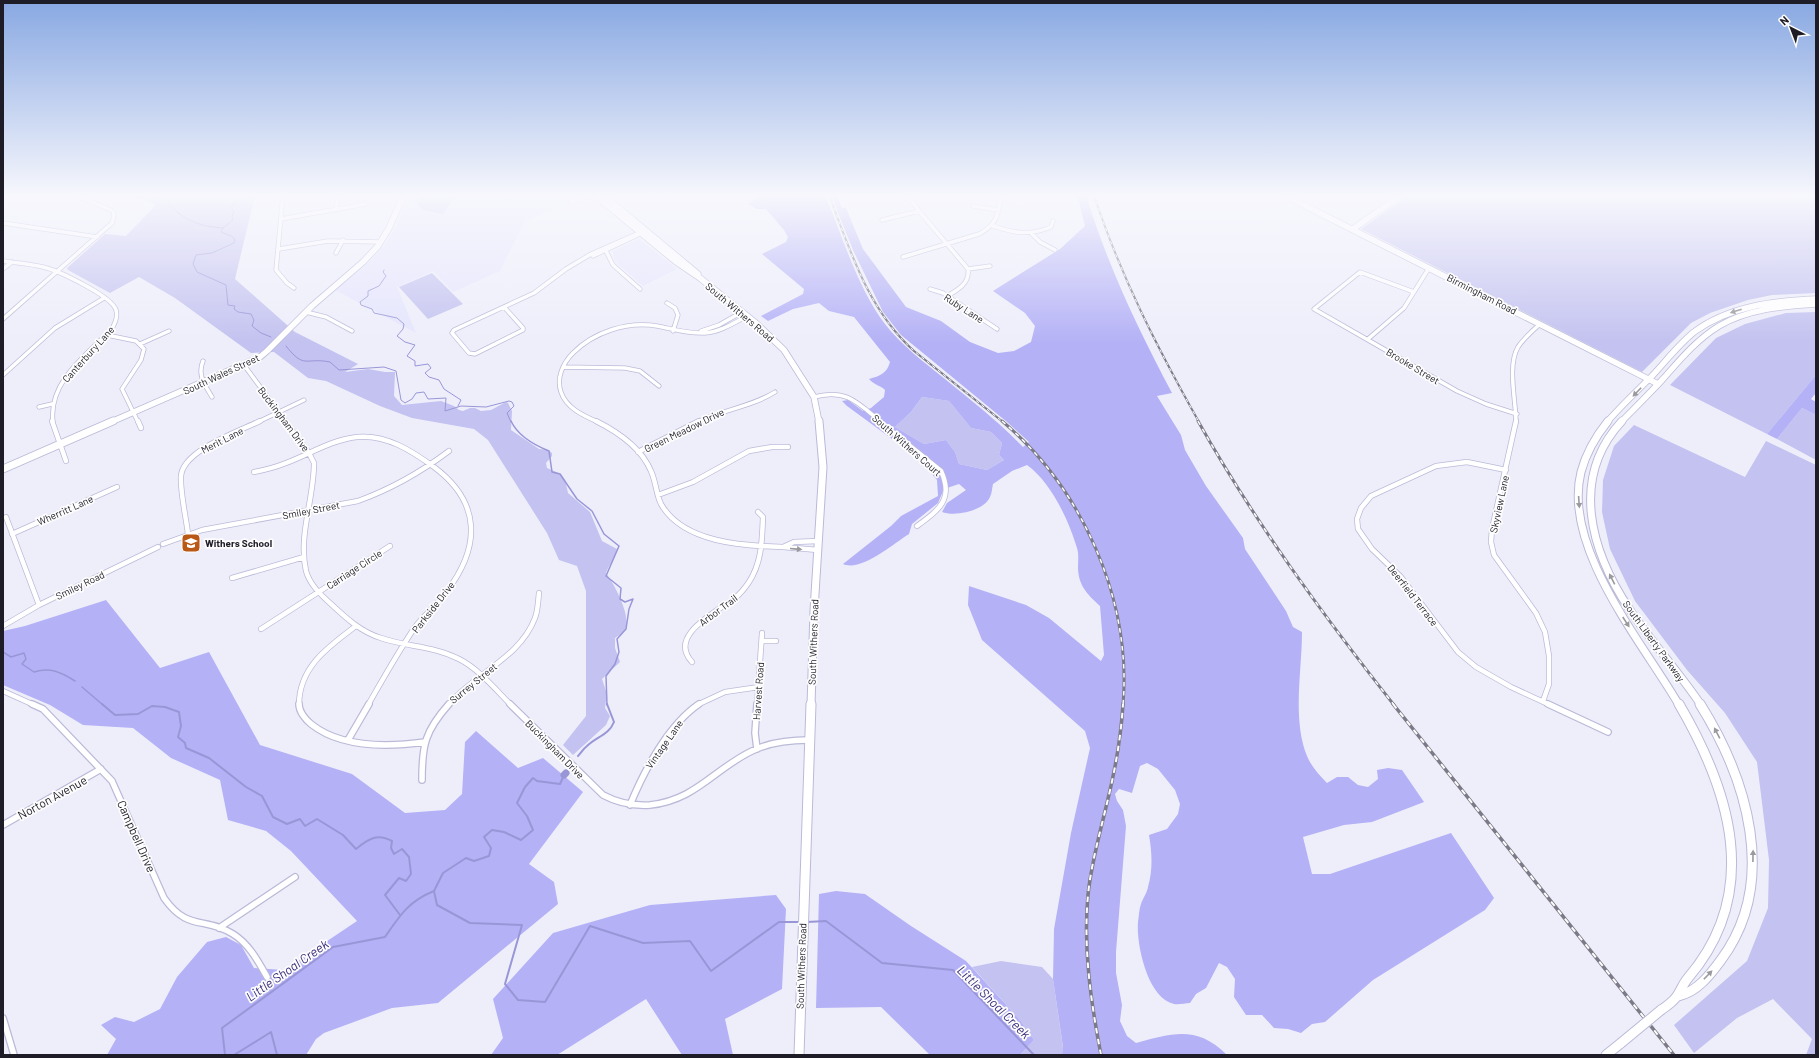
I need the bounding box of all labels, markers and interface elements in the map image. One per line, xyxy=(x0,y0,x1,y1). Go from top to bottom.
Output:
north arrow xyxy=(1771,8,1811,48)
text: N xyxy=(1777,13,1791,27)
street label: Birmingham Road xyxy=(1445,271,1519,317)
street label: South Withers Road xyxy=(703,280,777,344)
street label: Ruby Lane xyxy=(942,291,986,325)
one-way arrow xyxy=(1730,308,1742,314)
street label: Canterbury Lane xyxy=(60,323,116,385)
street label: Brooke Street xyxy=(1384,345,1442,387)
street label: South Wales Street xyxy=(181,351,261,397)
street label: Buckingham Drive xyxy=(256,384,312,454)
one-way arrow xyxy=(1632,387,1642,397)
street label: Green Meadow Drive xyxy=(642,405,726,455)
street label: South Withers Court xyxy=(870,412,944,479)
street label: Merit Lane xyxy=(199,424,245,456)
street label: Skyview Lane xyxy=(1487,474,1511,534)
street label: Wherritt Lane xyxy=(35,492,95,528)
one-way arrow xyxy=(1575,496,1582,508)
street label: Smiley Street xyxy=(281,499,341,521)
school or university icon: Withers School xyxy=(180,532,202,554)
place label: Withers School xyxy=(205,537,272,549)
one-way arrow xyxy=(790,546,802,553)
street label: Carriage Circle xyxy=(324,547,384,591)
street label: Deerfield Terrace xyxy=(1385,562,1441,628)
street label: Smiley Road xyxy=(54,568,106,602)
one-way arrow xyxy=(1609,574,1615,585)
street label: Parkside Drive xyxy=(409,579,457,635)
street label: Arbor Trail xyxy=(696,592,740,628)
street label: South Liberty Parkway xyxy=(1621,598,1688,684)
street label: South Withers Road xyxy=(806,599,820,685)
one-way arrow xyxy=(1622,617,1630,627)
street label: Surrey Street xyxy=(447,660,499,706)
street label: Harvest Road xyxy=(750,662,766,720)
street label: Buckingham Drive xyxy=(523,717,587,781)
street label: Vintage Lane xyxy=(643,717,685,771)
one-way arrow xyxy=(1713,727,1720,738)
street label: Norton Avenue xyxy=(15,772,89,822)
street label: Campbell Drive xyxy=(115,798,159,874)
one-way arrow xyxy=(1749,850,1756,862)
street label: South Withers Road xyxy=(794,923,808,1009)
water label: Little Shoal Creek xyxy=(243,935,332,1004)
water label: Little Shoal Creek xyxy=(954,962,1034,1042)
one-way arrow xyxy=(1704,970,1713,980)

